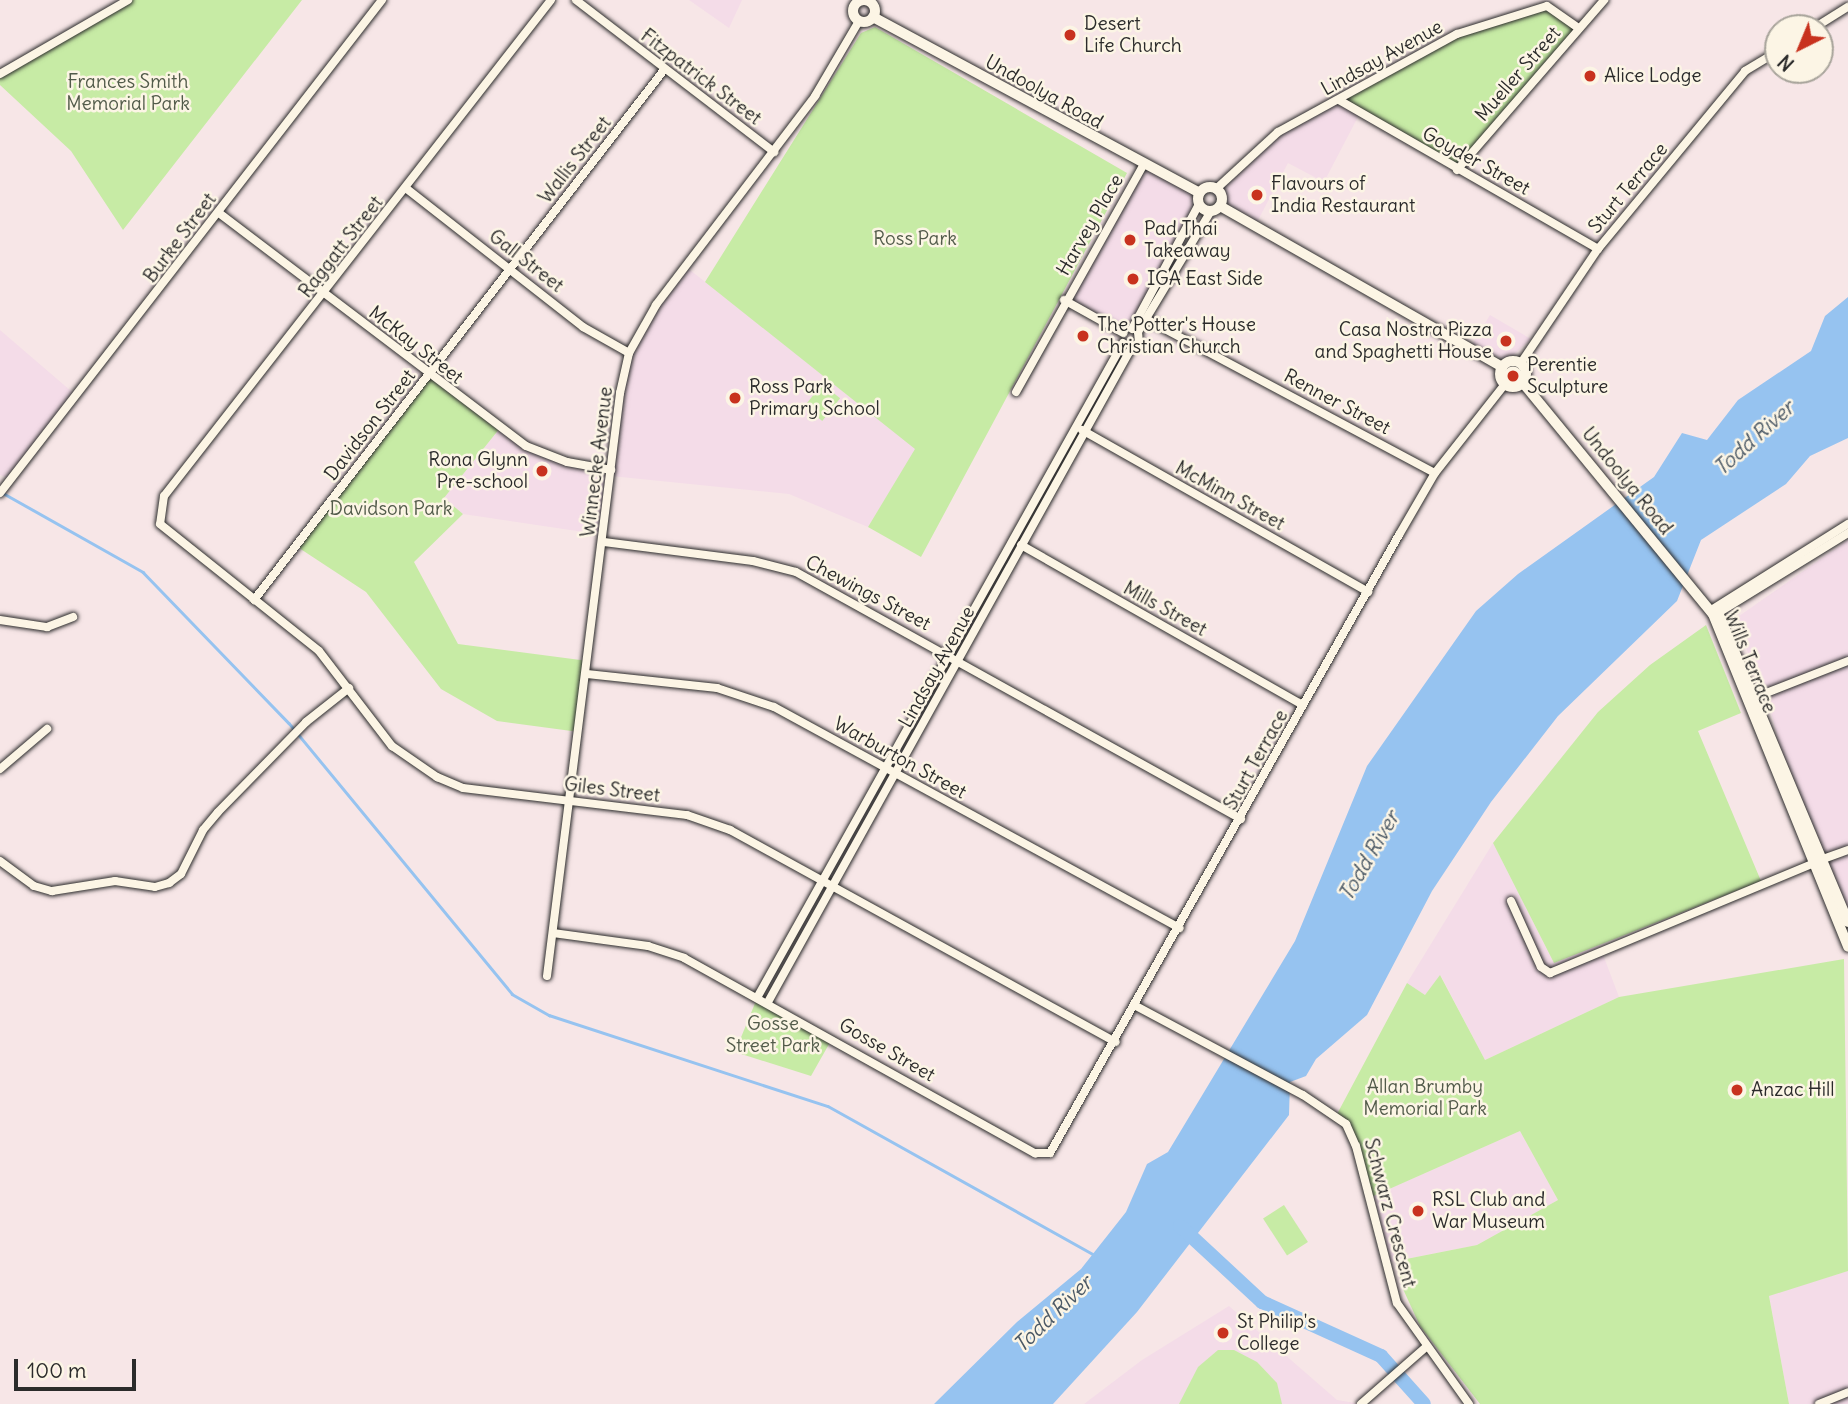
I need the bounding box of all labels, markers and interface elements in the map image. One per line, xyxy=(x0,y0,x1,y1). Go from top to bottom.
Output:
place label: Desert Life Church xyxy=(1084,13,1182,57)
north arrow xyxy=(1764,14,1834,84)
street label: Lindsay Avenue xyxy=(1317,15,1447,101)
street label: Mueller Street xyxy=(1471,22,1565,126)
street label: Fitzpatrick Street xyxy=(636,24,766,130)
marker: Desert Life Church xyxy=(1062,27,1078,43)
street label: Undoolya Road xyxy=(981,50,1107,134)
text: N xyxy=(1773,50,1799,76)
place label: Alice Lodge xyxy=(1604,65,1702,87)
marker: Alice Lodge xyxy=(1582,68,1598,84)
park label: Frances Smith Memorial Park xyxy=(66,71,190,115)
street label: Wallis Street xyxy=(534,112,616,208)
street label: Goyder Street xyxy=(1418,122,1534,200)
street label: Sturt Terrace xyxy=(1584,138,1672,238)
street label: Harvey Place xyxy=(1052,170,1128,280)
place label: Flavours of India Restaurant xyxy=(1271,173,1415,217)
marker: Flavours of India Restaurant xyxy=(1249,187,1265,203)
street label: Burke Street xyxy=(139,189,221,287)
street label: Raggatt Street xyxy=(294,192,388,302)
place label: Pad Thai Takeaway xyxy=(1144,218,1231,262)
street label: Gall Street xyxy=(484,225,568,297)
park label: Ross Park xyxy=(873,228,957,250)
marker: Pad Thai Takeaway xyxy=(1122,232,1138,248)
place label: IGA East Side xyxy=(1147,268,1263,290)
marker: IGA East Side xyxy=(1125,271,1141,287)
street label: McKay Street xyxy=(364,301,468,389)
place label: The Potter's House Christian Church xyxy=(1097,314,1256,358)
place label: Casa Nostra Pizza and Spaghetti House xyxy=(1315,319,1492,363)
marker: The Potter's House Christian Church xyxy=(1075,328,1091,344)
marker: Casa Nostra Pizza and Spaghetti House xyxy=(1498,333,1514,349)
place label: Perentie Sculpture xyxy=(1527,354,1608,398)
street label: Renner Street xyxy=(1280,364,1394,440)
street label: Davidson Street xyxy=(320,365,420,485)
marker: Perentie Sculpture xyxy=(1505,368,1521,384)
place label: Ross Park Primary School xyxy=(749,376,880,420)
street label: Winnecke Avenue xyxy=(576,385,618,539)
marker: Ross Park Primary School xyxy=(727,390,743,406)
water label: Todd River xyxy=(1709,395,1799,481)
street label: Undoolya Road xyxy=(1577,423,1677,539)
place label: Rona Glynn Pre-school xyxy=(428,449,528,493)
street label: McMinn Street xyxy=(1171,457,1289,535)
marker: Rona Glynn Pre-school xyxy=(534,463,550,479)
park label: Davidson Park xyxy=(329,498,453,520)
street label: Chewings Street xyxy=(802,550,934,636)
street label: Mills Street xyxy=(1119,577,1211,641)
street label: Lindsay Avenue xyxy=(894,602,980,732)
street label: Wills Terrace xyxy=(1719,608,1781,716)
street label: Sturt Terrace xyxy=(1219,706,1293,814)
street label: Warburton Street xyxy=(830,712,970,804)
street label: Giles Street xyxy=(563,773,661,807)
water label: Todd River xyxy=(1333,807,1405,905)
park label: Gosse Street Park xyxy=(726,1013,820,1057)
street label: Gosse Street xyxy=(835,1013,939,1087)
park label: Allan Brumby Memorial Park xyxy=(1363,1076,1487,1120)
place label: Anzac Hill xyxy=(1751,1079,1835,1101)
marker: Anzac Hill xyxy=(1729,1082,1745,1098)
street label: Schwarz Crescent xyxy=(1359,1136,1421,1290)
place label: RSL Club and War Museum xyxy=(1432,1189,1545,1233)
marker: RSL Club and War Museum xyxy=(1410,1203,1426,1219)
water label: Todd River xyxy=(1009,1270,1097,1358)
place label: St Philip's College xyxy=(1237,1311,1316,1355)
marker: St Philip's College xyxy=(1215,1325,1231,1341)
scale bar xyxy=(18,1344,140,1388)
text: 100 m xyxy=(27,1357,86,1384)

